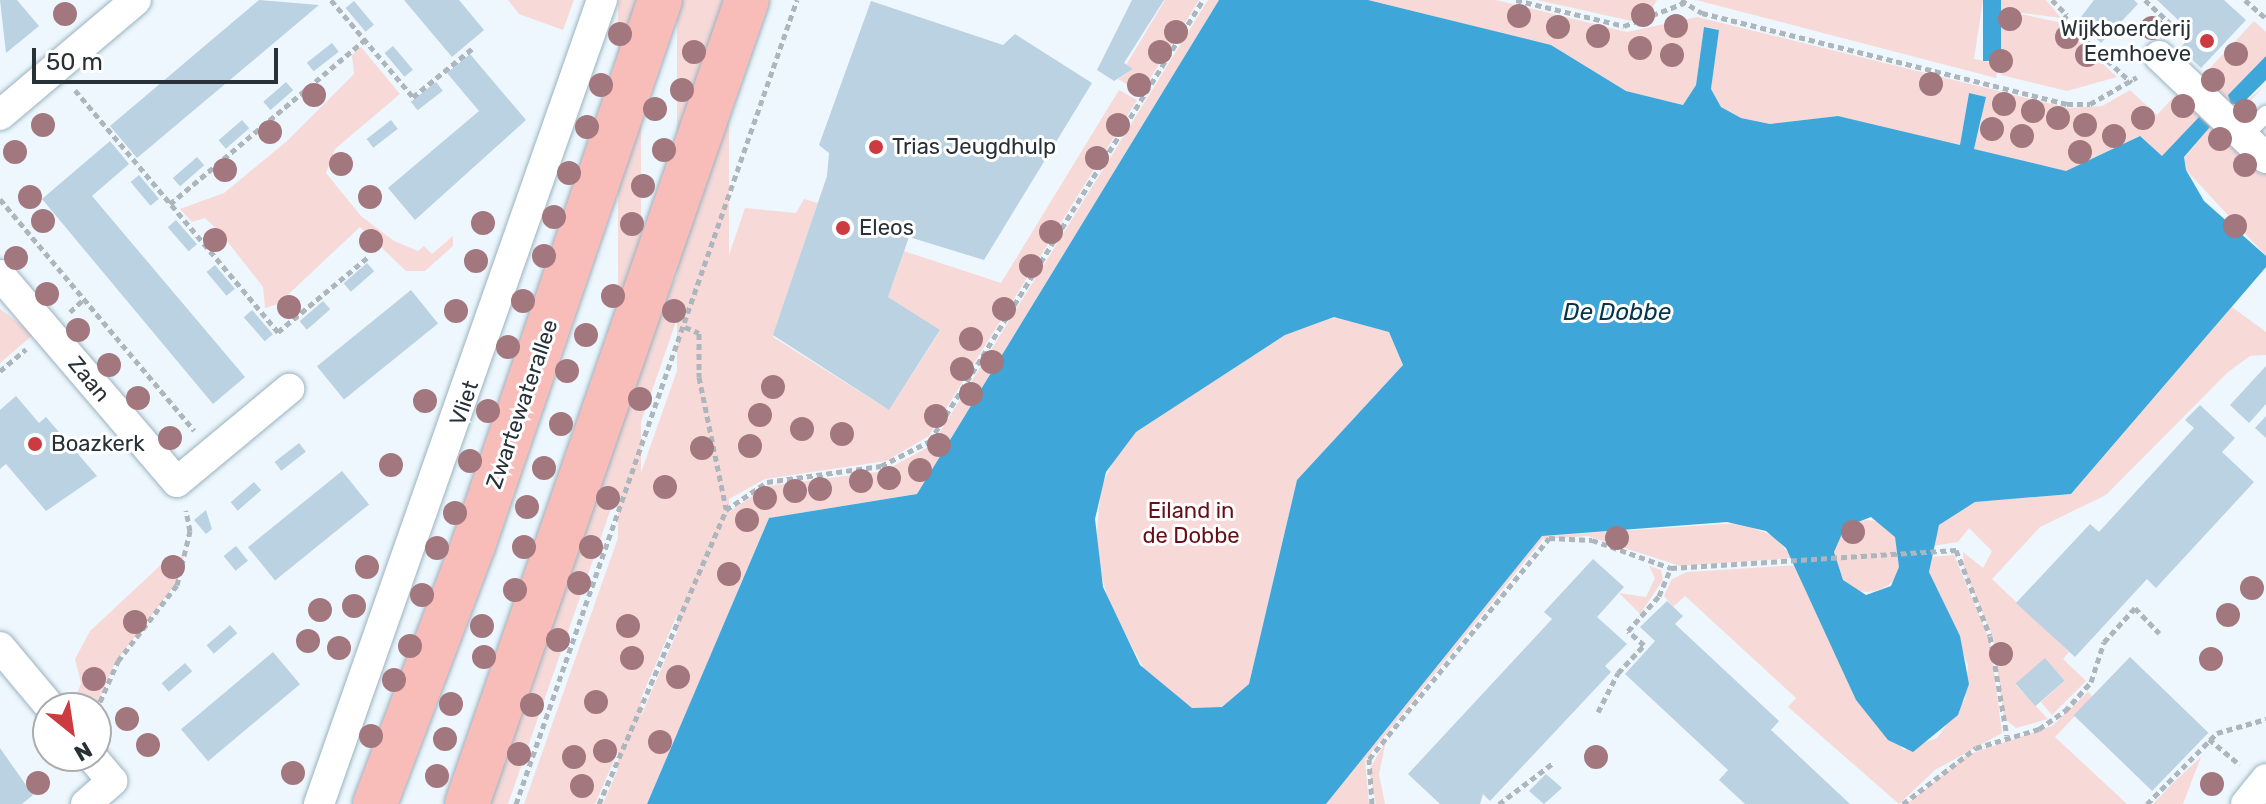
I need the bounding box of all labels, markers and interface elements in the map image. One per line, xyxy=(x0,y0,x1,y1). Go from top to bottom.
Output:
place label: Wijkboerderij Eemhoeve xyxy=(2060,15,2191,66)
scale bar xyxy=(36,32,282,82)
marker: Wijkboerderij Eemhoeve xyxy=(2198,32,2216,50)
text: 50 m xyxy=(46,48,103,76)
place label: Trias Jeugdhulp xyxy=(892,134,1056,160)
marker: Trias Jeugdhulp xyxy=(867,138,885,156)
place label: Eleos xyxy=(859,215,914,241)
marker: Eleos xyxy=(834,219,852,237)
water label: De Dobbe xyxy=(1563,299,1671,327)
street label: Zwartewaterallee xyxy=(481,316,563,492)
street label: Zaan xyxy=(63,351,115,407)
street label: Vliet xyxy=(444,377,484,429)
place label: Boazkerk xyxy=(51,431,145,457)
marker: Boazkerk xyxy=(26,435,44,453)
park label: Eiland in de Dobbe xyxy=(1142,497,1240,548)
north arrow xyxy=(32,692,112,772)
text: N xyxy=(70,736,97,767)

